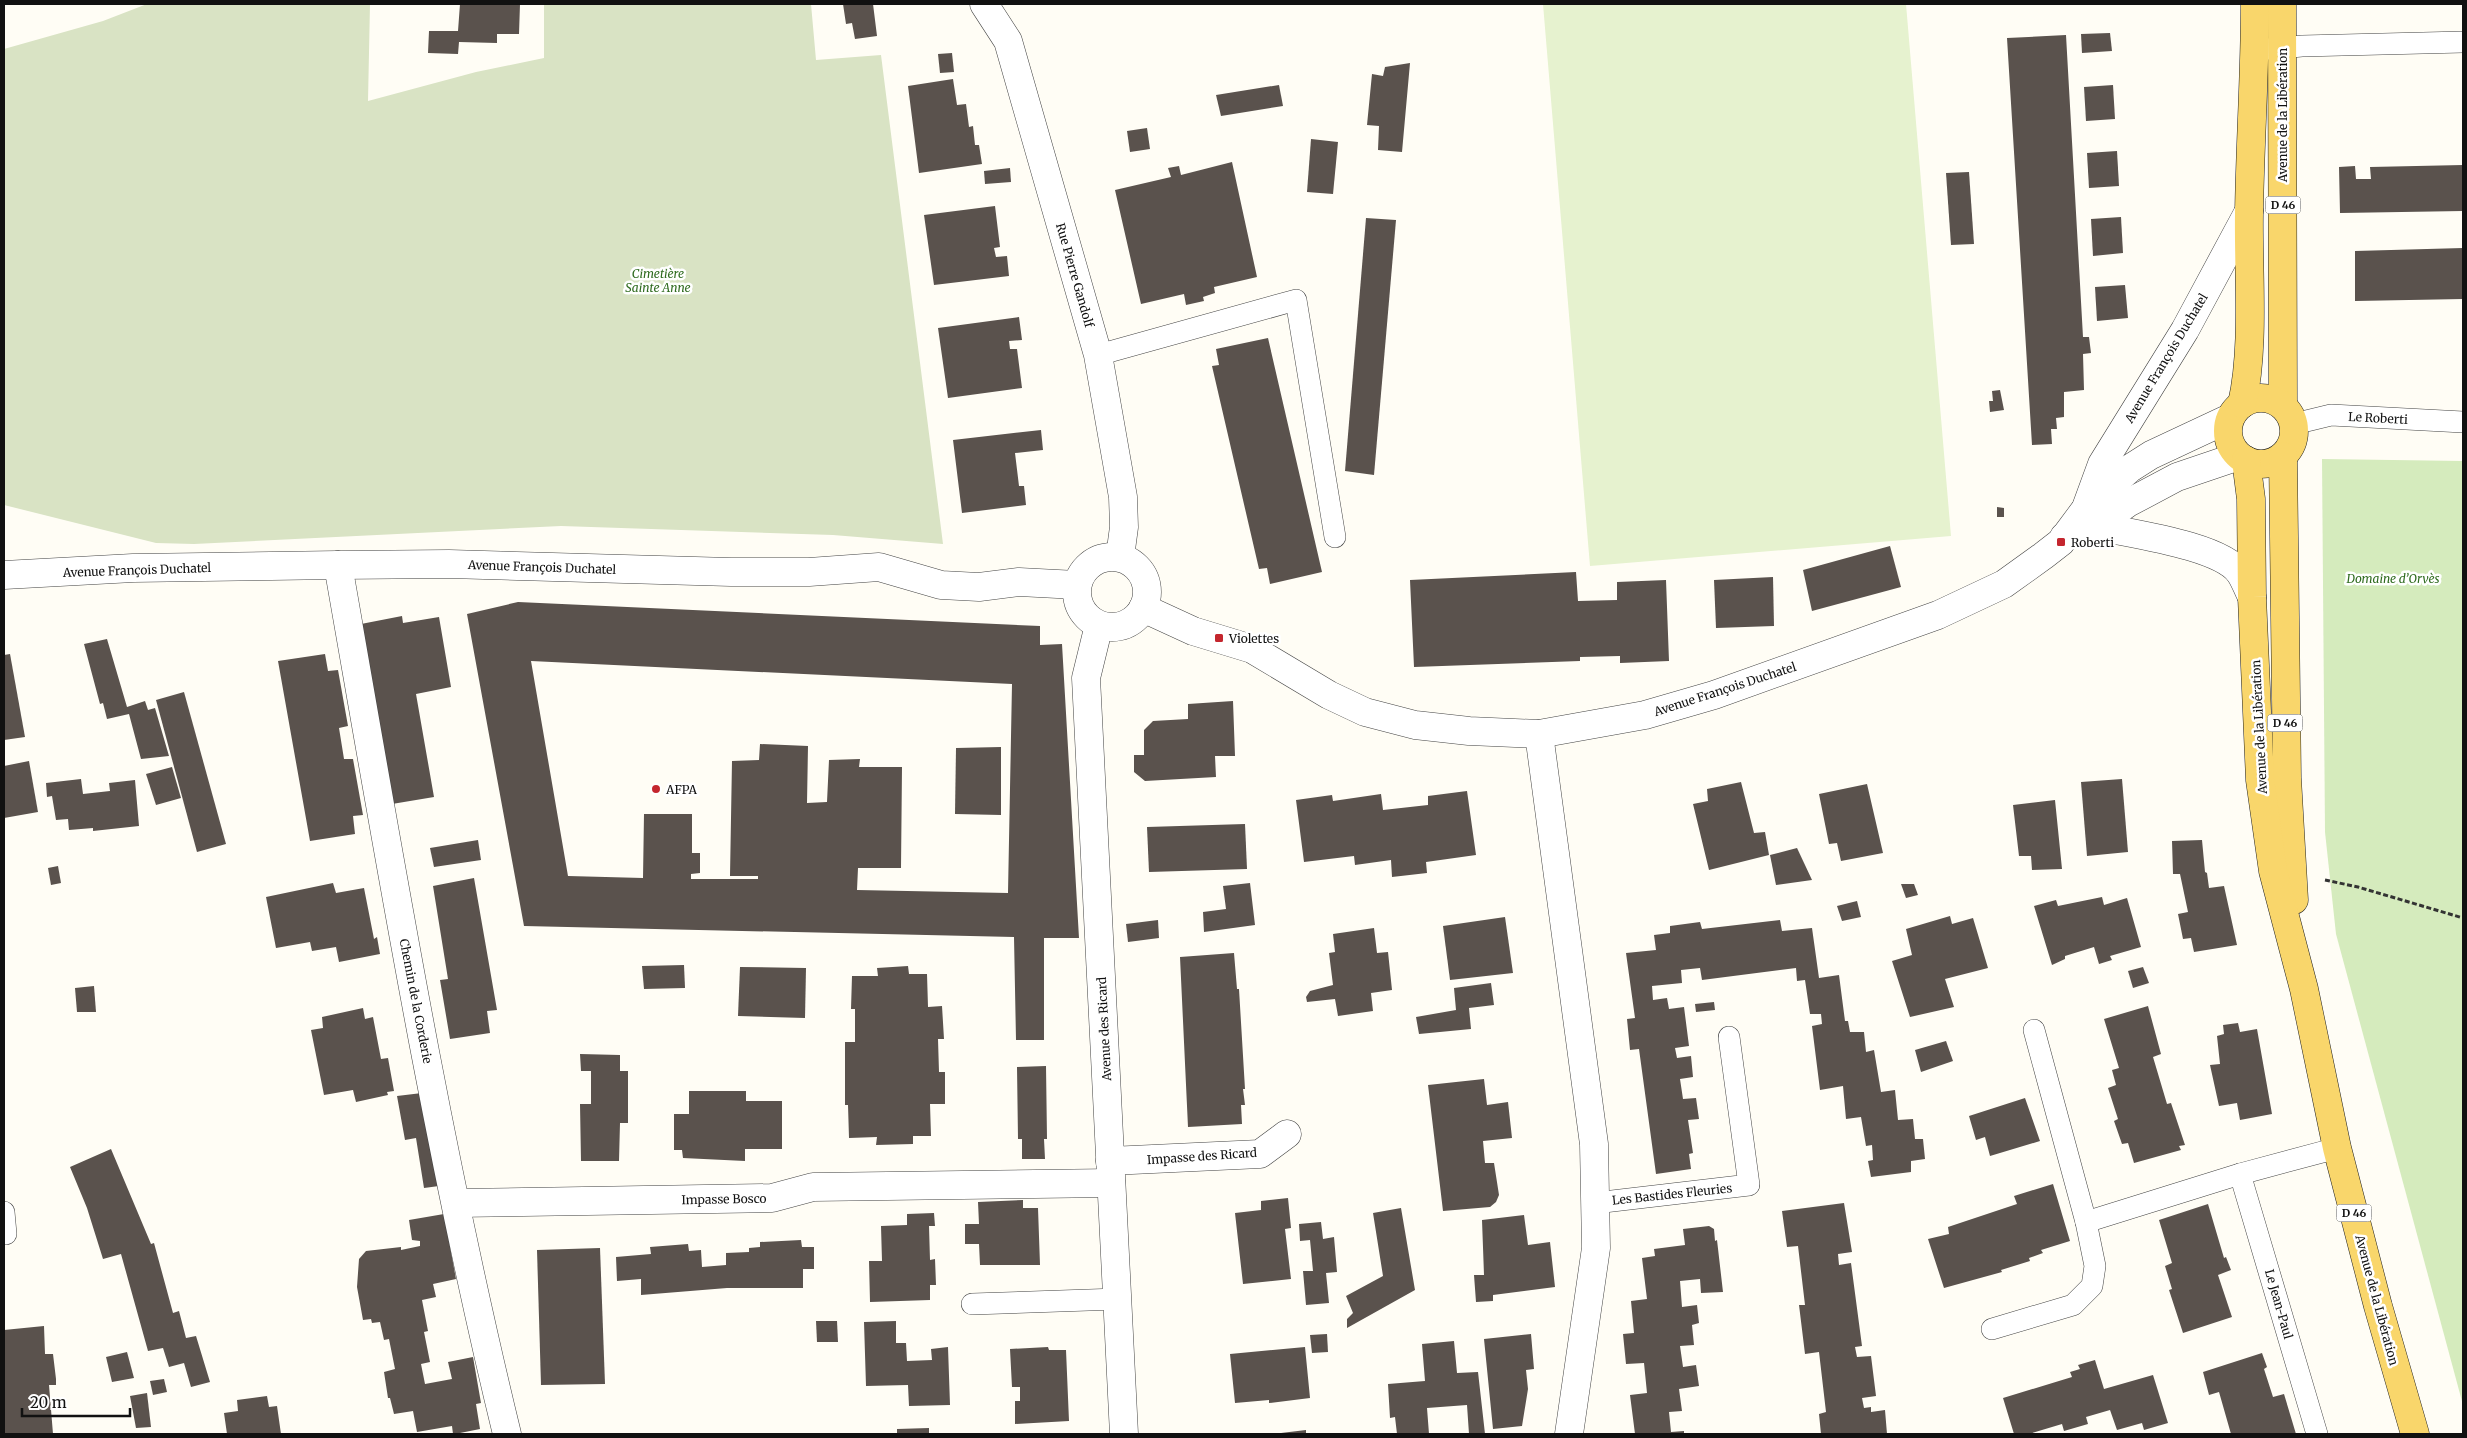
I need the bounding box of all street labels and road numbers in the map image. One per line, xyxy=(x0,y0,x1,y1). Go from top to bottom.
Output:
street label: Avenue de la Libération xyxy=(2275,48,2290,183)
road number: D 46 xyxy=(2266,196,2300,214)
street label: Rue Pierre Gandolf xyxy=(1053,221,1097,329)
street label: Avenue François Duchatel xyxy=(2121,290,2211,426)
street label: Le Roberti xyxy=(2348,409,2408,427)
street label: Avenue François Duchatel xyxy=(467,557,617,577)
street label: Avenue François Duchatel xyxy=(62,560,212,580)
street label: Avenue François Duchatel xyxy=(1651,659,1798,719)
street label: Avenue de la Libération xyxy=(2248,659,2270,795)
road number: D 46 xyxy=(2268,714,2302,731)
street label: Chemin de la Corderie xyxy=(397,937,435,1065)
street label: Avenue des Ricard xyxy=(1094,977,1114,1082)
street label: Impasse des Ricard xyxy=(1146,1145,1258,1167)
street label: Les Bastides Fleuries xyxy=(1611,1180,1733,1208)
street label: Impasse Bosco xyxy=(681,1191,767,1207)
road number: D 46 xyxy=(2336,1204,2372,1222)
street label: Avenue de la Libération xyxy=(2352,1232,2402,1367)
street label: Le Jean-Paul xyxy=(2262,1267,2296,1341)

